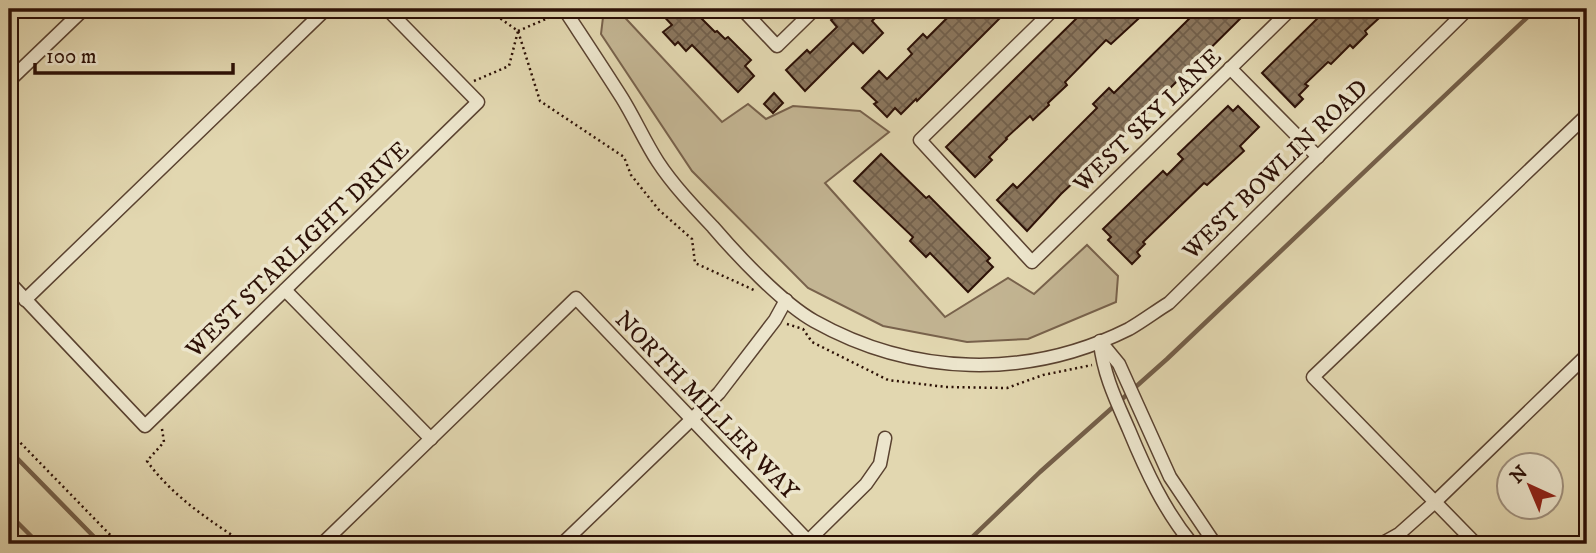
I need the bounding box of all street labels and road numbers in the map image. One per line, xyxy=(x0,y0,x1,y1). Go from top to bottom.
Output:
street label: WEST SKY LANE xyxy=(1067,42,1228,200)
street label: WEST BOWLIN ROAD xyxy=(1176,73,1375,267)
street label: WEST STARLIGHT DRIVE xyxy=(179,135,416,365)
street label: NORTH MILLER WAY xyxy=(608,305,805,507)

